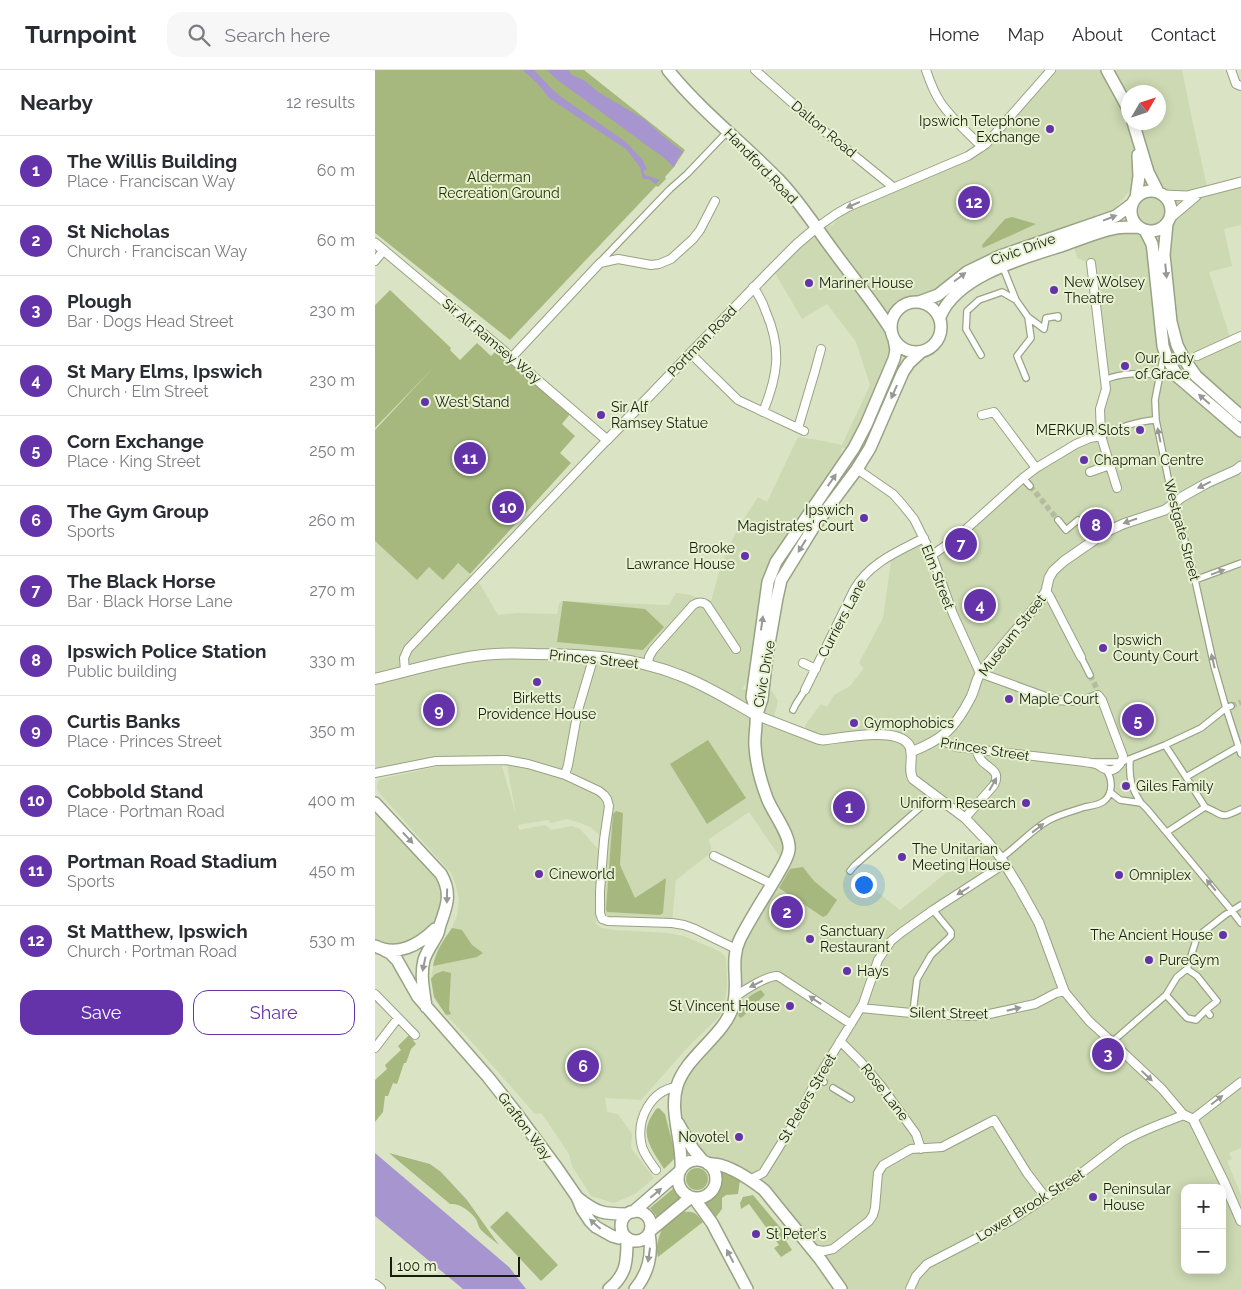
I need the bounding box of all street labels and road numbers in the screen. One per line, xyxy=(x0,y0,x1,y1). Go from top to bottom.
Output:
street label: Dalton Road xyxy=(788,97,860,161)
street label: Handford Road xyxy=(721,125,801,207)
street label: Civic Drive xyxy=(988,230,1058,268)
street label: Sir Alf Ramsey Way xyxy=(439,295,545,387)
street label: Portman Road xyxy=(664,302,740,380)
street label: Westgate Street xyxy=(1161,477,1203,583)
street label: Elm Street xyxy=(918,543,958,612)
street label: Curriers Lane xyxy=(815,576,869,660)
street label: Museum Street xyxy=(975,591,1049,679)
street label: Civic Drive xyxy=(750,639,778,709)
street label: Princes Street xyxy=(548,646,640,672)
street label: Princes Street xyxy=(939,734,1031,764)
street label: Silent Street xyxy=(909,1004,989,1022)
street label: St Peters Street xyxy=(775,1050,839,1145)
street label: Rose Lane xyxy=(858,1060,912,1124)
street label: Grafton Way xyxy=(494,1089,556,1163)
street label: Lower Brook Street xyxy=(973,1165,1087,1245)

